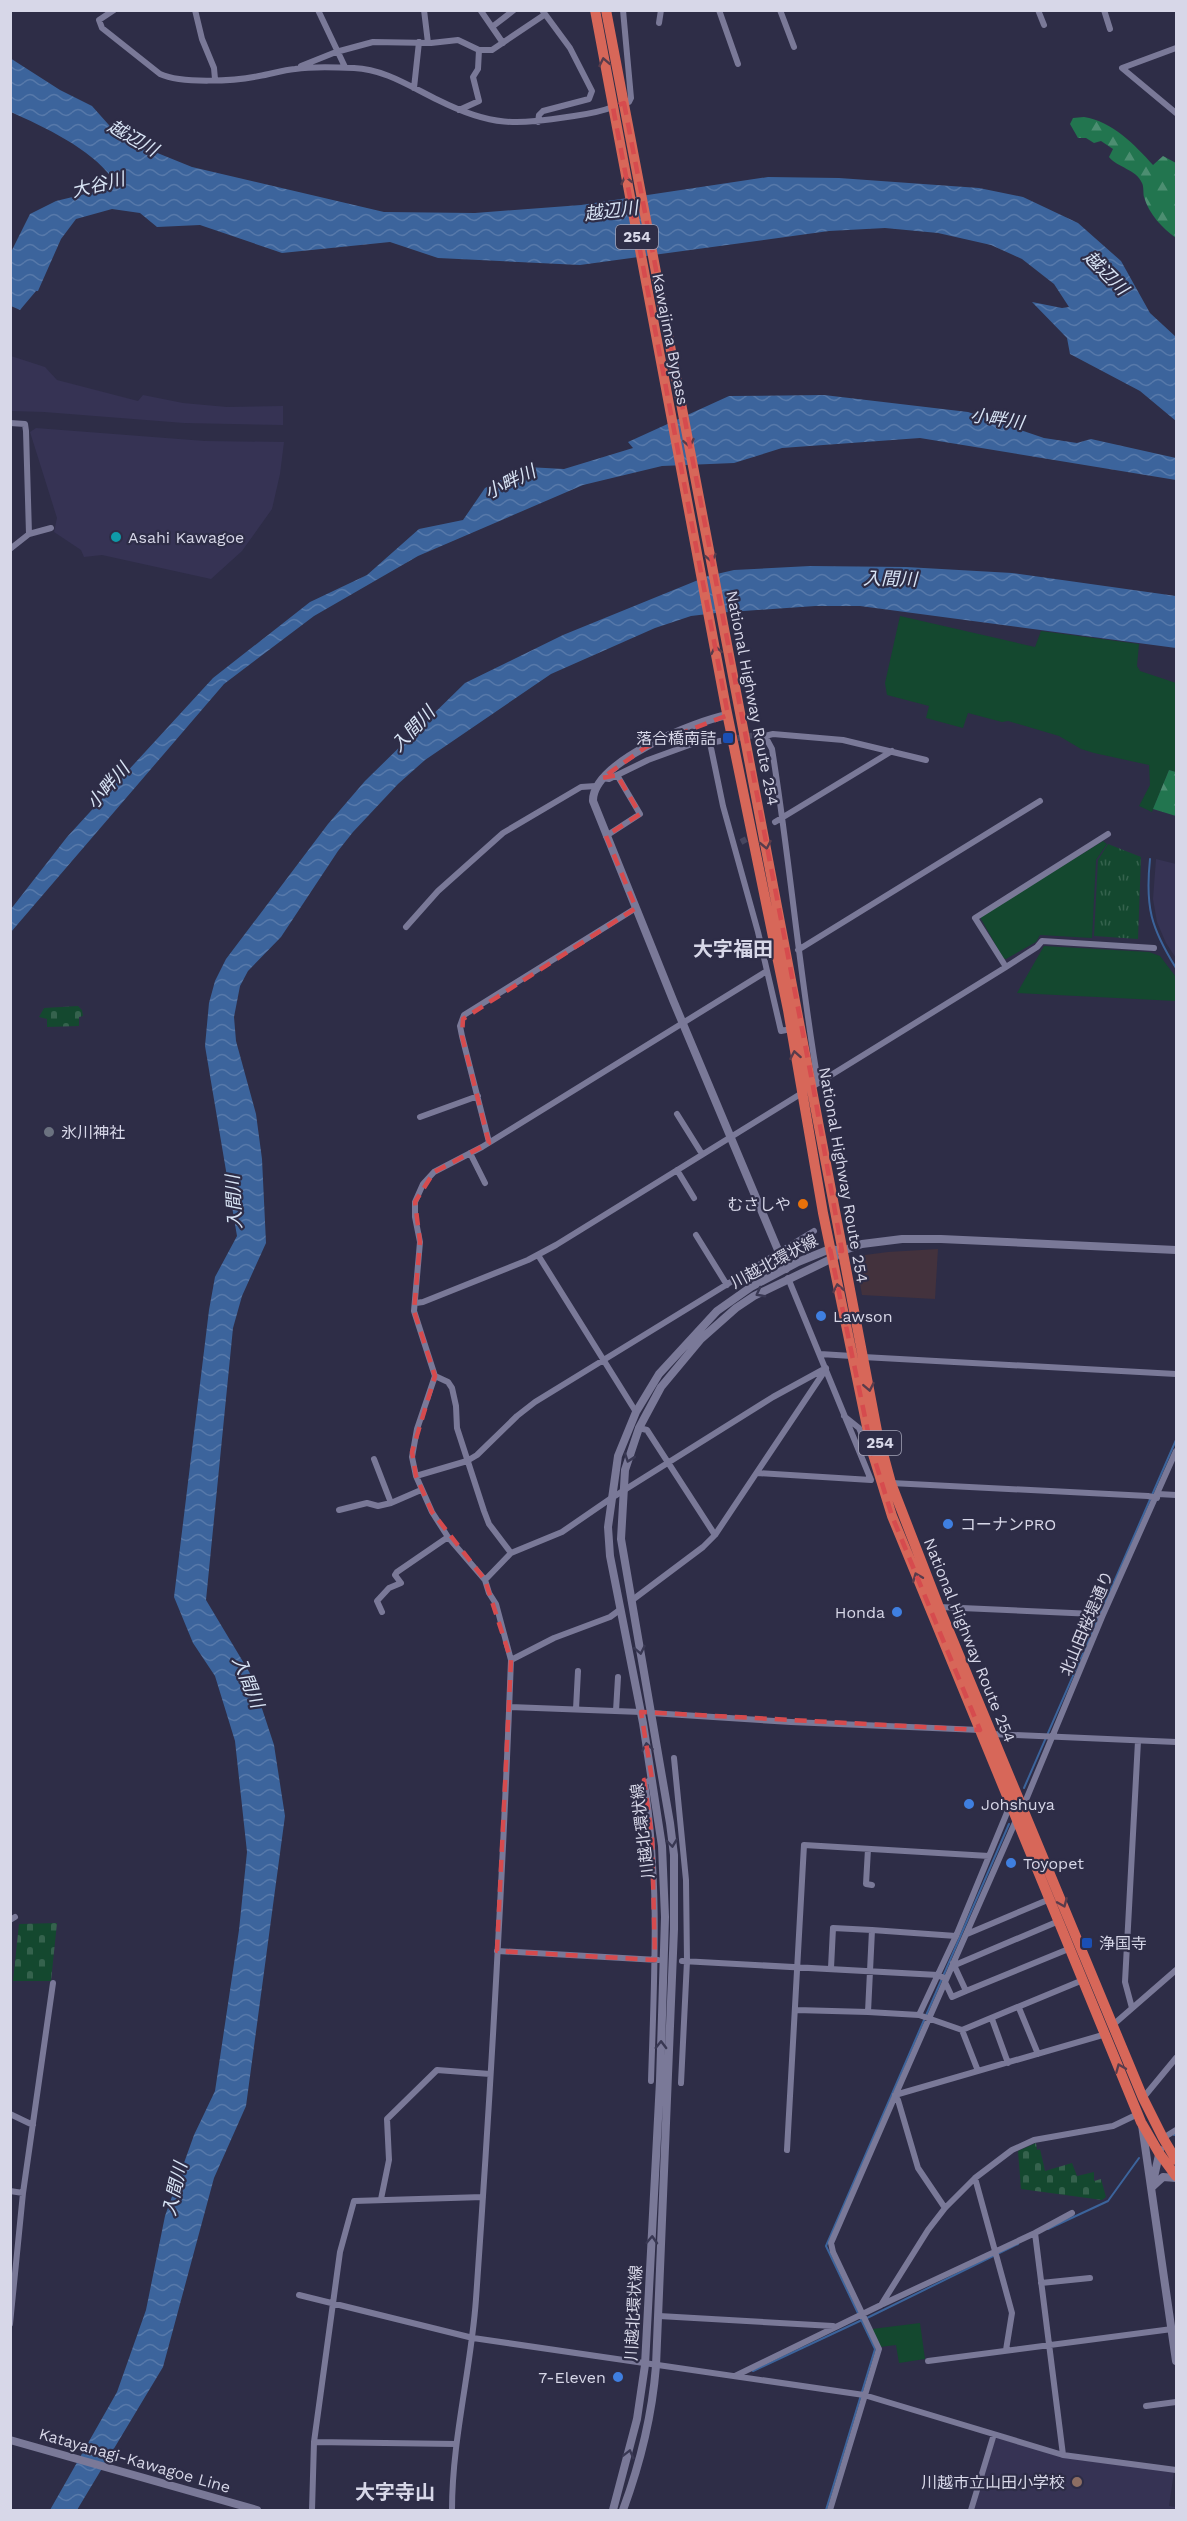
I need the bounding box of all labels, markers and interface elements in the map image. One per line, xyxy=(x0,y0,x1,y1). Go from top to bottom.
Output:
one-way arrow xyxy=(598,57,611,67)
water label: 越辺川 xyxy=(105,115,164,161)
water label: 大谷川 xyxy=(69,167,129,201)
one-way arrow xyxy=(620,176,633,186)
water label: 越辺川 xyxy=(583,197,641,224)
road number: 254 xyxy=(616,225,658,249)
water label: 越辺川 xyxy=(1080,246,1134,301)
street label: Kawajima Bypass xyxy=(648,272,693,407)
water label: 小畔川 xyxy=(969,404,1027,433)
one-way arrow xyxy=(682,438,695,448)
water label: 小畔川 xyxy=(481,459,540,503)
place label: Asahi Kawagoe xyxy=(128,528,244,547)
marker: Asahi Kawagoe xyxy=(109,530,123,544)
one-way arrow xyxy=(704,553,717,563)
water label: 入間川 xyxy=(863,568,919,590)
street label: National Highway Route 254 xyxy=(722,589,783,807)
one-way arrow xyxy=(710,646,722,655)
water label: 入間川 xyxy=(387,700,440,756)
place label: 落合橋南詰 xyxy=(636,729,716,748)
marker: 落合橋南詰 xyxy=(721,731,735,745)
water label: 小畔川 xyxy=(82,757,135,813)
one-way arrow xyxy=(759,840,772,850)
district label: 大字福田 xyxy=(693,937,773,961)
one-way arrow xyxy=(790,1051,802,1060)
street label: National Highway Route 254 xyxy=(815,1066,872,1285)
place label: 氷川神社 xyxy=(61,1123,125,1142)
marker: 氷川神社 xyxy=(42,1125,56,1139)
water label: 入間川 xyxy=(221,1173,245,1230)
place label: むさしや xyxy=(727,1195,791,1214)
marker: むさしや xyxy=(796,1197,810,1211)
street label: 川越北環状線 xyxy=(727,1231,821,1292)
one-way arrow xyxy=(832,1284,845,1294)
one-way arrow xyxy=(756,1286,767,1297)
place label: Lawson xyxy=(833,1307,893,1326)
marker: Lawson xyxy=(814,1309,828,1323)
one-way arrow xyxy=(862,1382,875,1392)
road number: 254 xyxy=(859,1431,901,1455)
one-way arrow xyxy=(624,1452,636,1463)
place label: コーナンPRO xyxy=(960,1515,1056,1534)
marker: コーナンPRO xyxy=(941,1517,955,1531)
street label: National Highway Route 254 xyxy=(920,1535,1019,1745)
street label: 北山田桜堤通り xyxy=(1056,1568,1117,1678)
one-way arrow xyxy=(912,1572,924,1583)
place label: Honda xyxy=(835,1603,885,1622)
marker: Honda xyxy=(890,1605,904,1619)
one-way arrow xyxy=(633,1645,646,1655)
water label: 入間川 xyxy=(229,1653,269,1713)
one-way arrow xyxy=(641,1742,653,1751)
street label: 川越北環状線 xyxy=(627,1782,658,1880)
place label: Johshuya xyxy=(981,1795,1055,1814)
marker: Johshuya xyxy=(962,1797,976,1811)
one-way arrow xyxy=(666,1838,678,1847)
place label: Toyopet xyxy=(1023,1854,1084,1873)
marker: Toyopet xyxy=(1004,1856,1018,1870)
one-way arrow xyxy=(1056,1896,1068,1907)
place label: 浄国寺 xyxy=(1099,1934,1147,1953)
marker: 浄国寺 xyxy=(1080,1936,1094,1950)
one-way arrow xyxy=(655,2041,667,2050)
one-way arrow xyxy=(1115,2063,1127,2074)
water label: 入間川 xyxy=(158,2158,191,2218)
one-way arrow xyxy=(645,2236,658,2245)
street label: 川越北環状線 xyxy=(621,2265,645,2361)
place label: 7-Eleven xyxy=(538,2368,606,2387)
marker: 7-Eleven xyxy=(611,2370,625,2384)
street label: Katayanagi-Kawagoe Line xyxy=(37,2424,233,2497)
one-way arrow xyxy=(622,2450,635,2460)
place label: 川越市立山田小学校 xyxy=(921,2473,1065,2492)
marker: 川越市立山田小学校 xyxy=(1070,2475,1084,2489)
district label: 大字寺山 xyxy=(355,2480,435,2504)

